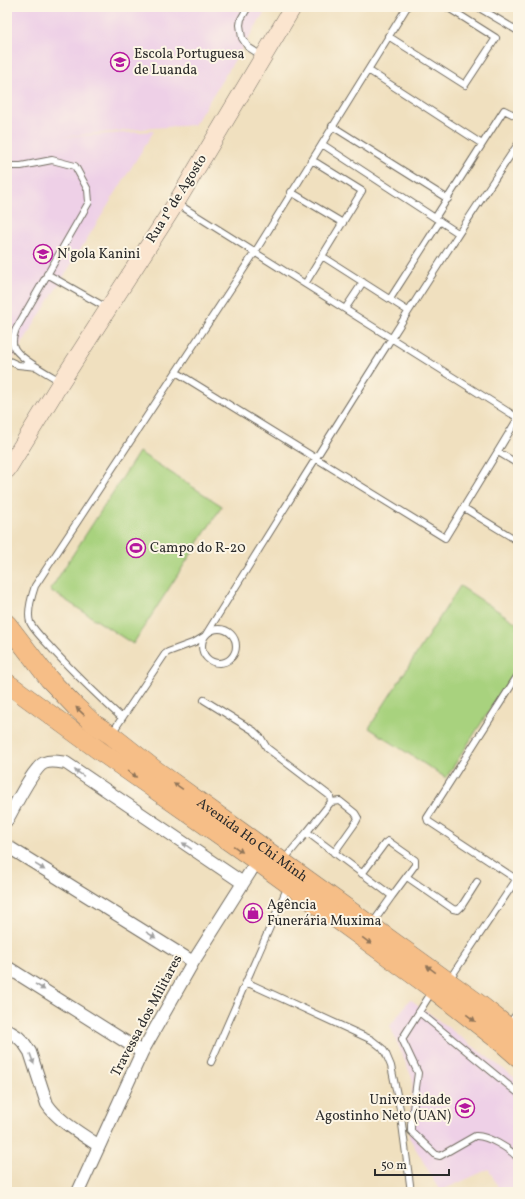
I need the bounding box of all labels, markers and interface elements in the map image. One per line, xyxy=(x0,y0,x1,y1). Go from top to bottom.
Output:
place label: Escola Portuguesa de Luanda xyxy=(134,45,245,80)
school or university icon: Escola Portuguesa de Luanda xyxy=(109,51,131,73)
street label: Rua 1º de Agosto xyxy=(142,151,212,247)
school or university icon: N'gola Kanini xyxy=(32,243,54,265)
place label: N'gola Kanini xyxy=(57,245,140,264)
sports icon: Campo do R-20 xyxy=(125,537,147,559)
place label: Campo do R-20 xyxy=(150,539,246,558)
one-way arrow xyxy=(75,706,85,716)
one-way arrow xyxy=(74,769,85,777)
one-way arrow xyxy=(127,770,138,778)
one-way arrow xyxy=(173,782,183,790)
street label: Avenida Ho Chi Minh xyxy=(193,793,311,886)
one-way arrow xyxy=(181,842,193,849)
one-way arrow xyxy=(233,844,244,853)
one-way arrow xyxy=(34,863,46,870)
place label: Agência Funerária Muxima xyxy=(267,896,382,931)
shop icon: Agência Funerária Muxima xyxy=(242,902,264,924)
one-way arrow xyxy=(145,932,157,939)
one-way arrow xyxy=(361,937,372,945)
street label: Travessa dos Militares xyxy=(107,952,187,1080)
one-way arrow xyxy=(426,965,436,973)
one-way arrow xyxy=(34,984,46,991)
one-way arrow xyxy=(466,1014,477,1023)
one-way arrow xyxy=(29,1053,35,1065)
place label: Universidade Agostinho Neto (UAN) xyxy=(315,1091,451,1126)
school or university icon: Universidade Agostinho Neto (UAN) xyxy=(454,1097,476,1119)
scale bar xyxy=(375,1151,449,1177)
text: 50 m xyxy=(381,1158,407,1174)

